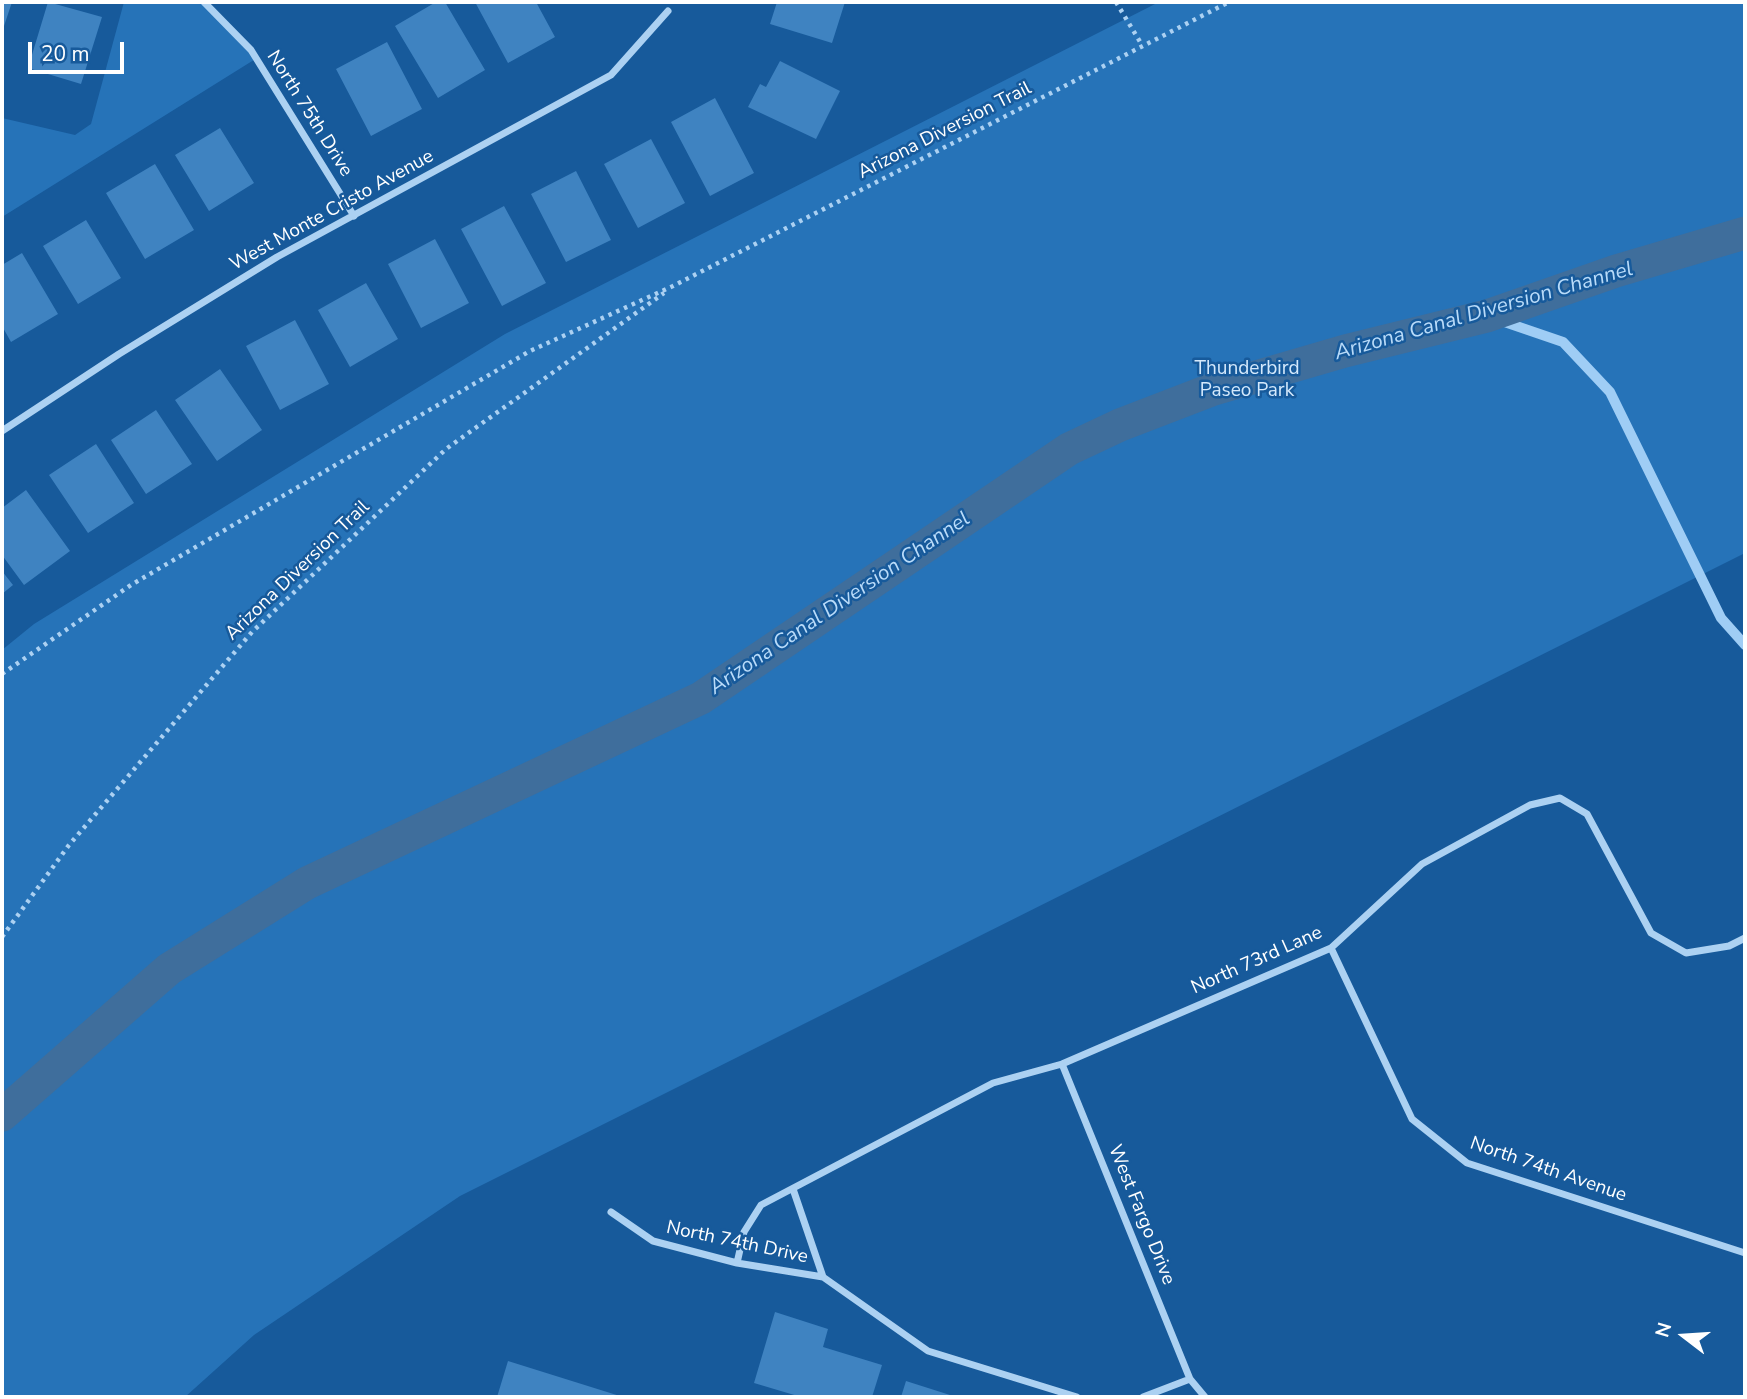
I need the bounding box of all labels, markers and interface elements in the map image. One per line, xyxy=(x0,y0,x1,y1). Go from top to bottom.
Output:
scale bar xyxy=(32,28,128,72)
text: 20 m xyxy=(41,40,90,68)
street label: North 75th Drive xyxy=(261,47,357,181)
street label: Arizona Diversion Trail xyxy=(854,77,1036,185)
street label: West Monte Cristo Avenue xyxy=(226,145,438,277)
water label: Arizona Canal Diversion Channel xyxy=(1332,257,1636,367)
park label: Thunderbird Paseo Park xyxy=(1195,358,1299,402)
street label: Arizona Diversion Trail xyxy=(221,496,375,646)
water label: Arizona Canal Diversion Channel xyxy=(705,507,975,701)
street label: North 73rd Lane xyxy=(1188,922,1326,1000)
street label: North 74th Avenue xyxy=(1467,1133,1629,1207)
street label: West Fargo Drive xyxy=(1103,1142,1179,1288)
street label: North 74th Drive xyxy=(664,1217,810,1269)
north arrow xyxy=(1649,1301,1719,1371)
text: N xyxy=(1649,1319,1678,1340)

